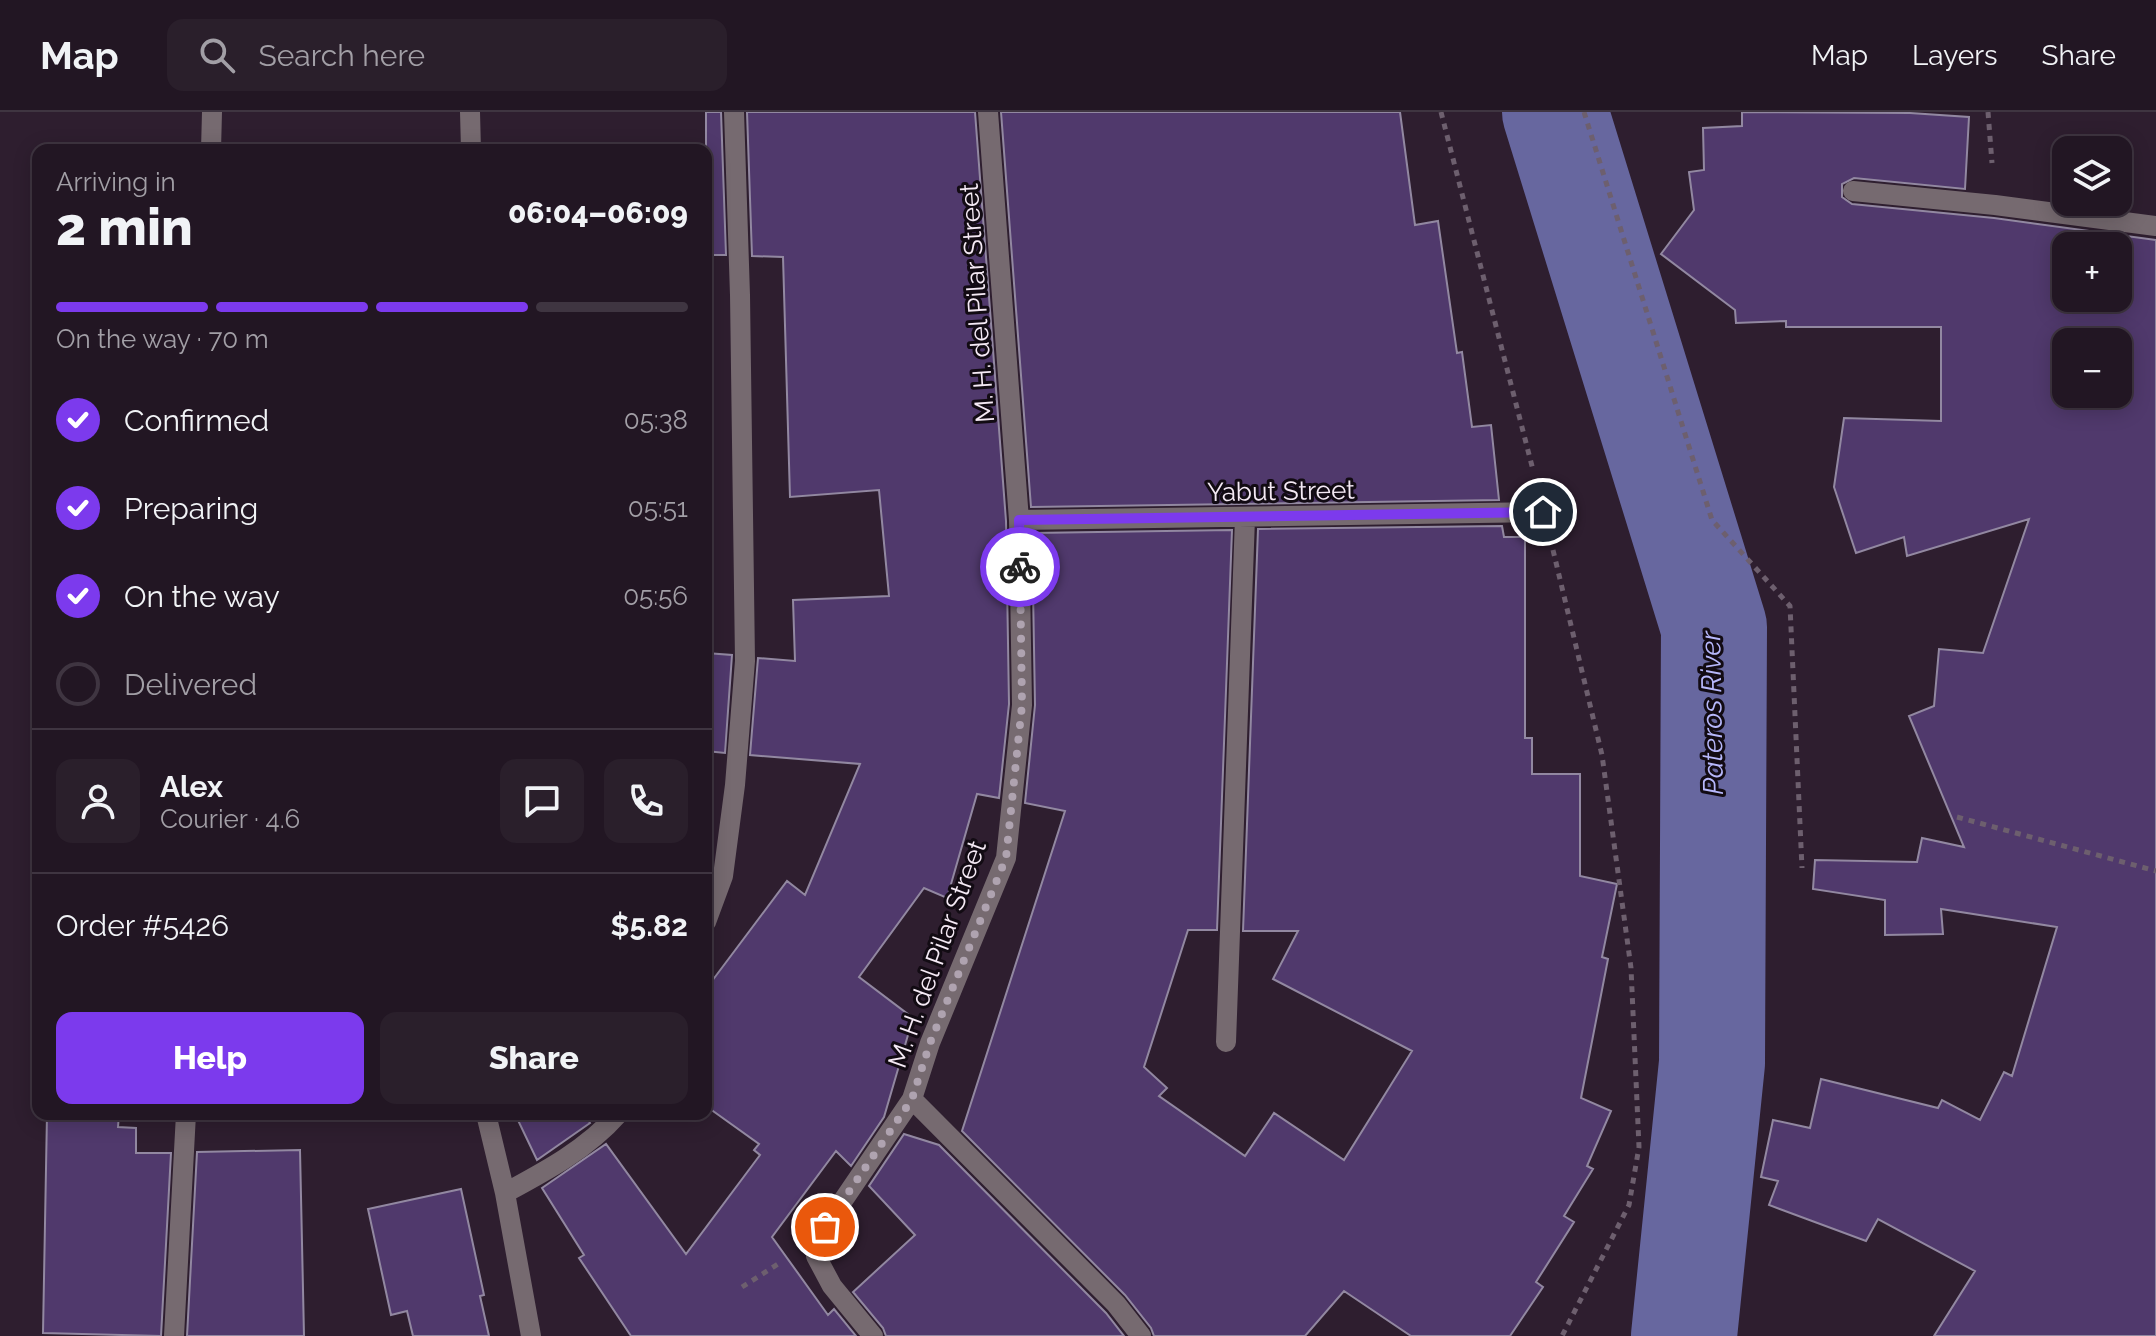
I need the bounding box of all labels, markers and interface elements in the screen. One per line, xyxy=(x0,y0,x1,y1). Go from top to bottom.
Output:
search box xyxy=(167,19,727,91)
text: Map xyxy=(40,33,119,78)
icon: search xyxy=(195,33,239,77)
text: Search here xyxy=(259,38,425,73)
text: Map xyxy=(1811,39,1868,72)
text: Layers xyxy=(1912,39,1998,72)
text: Share xyxy=(2042,39,2116,72)
map controls xyxy=(2052,136,2132,408)
button: layers xyxy=(2052,136,2132,216)
text: Arriving in xyxy=(56,167,176,197)
street label: M. H. del Pilar Street xyxy=(954,182,1000,424)
text: 06:04–06:09 xyxy=(508,195,688,230)
text: 2 min xyxy=(56,196,193,257)
button: + xyxy=(2052,232,2132,312)
text: On the way · 70 m xyxy=(56,324,269,354)
button: − xyxy=(2052,328,2132,408)
icon: check xyxy=(56,398,100,442)
text: Confirmed xyxy=(124,403,269,438)
text: 05:38 xyxy=(624,405,688,435)
street label: Yabut Street xyxy=(1207,475,1355,507)
pin xyxy=(1509,478,1577,546)
icon: check xyxy=(56,486,100,530)
icon: home xyxy=(1521,490,1565,534)
text: Preparing xyxy=(124,491,258,526)
text: 05:51 xyxy=(628,493,688,523)
courier xyxy=(980,527,1060,607)
icon: bike xyxy=(998,545,1042,589)
icon: check xyxy=(56,574,100,618)
text: On the way xyxy=(124,579,280,614)
text: 05:56 xyxy=(623,581,688,611)
water label: Pateros River xyxy=(1694,629,1730,795)
text: Delivered xyxy=(124,667,257,702)
button: person xyxy=(56,759,140,843)
button: chat xyxy=(500,759,584,843)
button: phone xyxy=(604,759,688,843)
text: Alex xyxy=(160,769,223,804)
text: Courier · 4.6 xyxy=(160,804,300,834)
street label: M. H. del Pilar Street xyxy=(882,836,992,1072)
text: Order #5426 xyxy=(56,908,229,943)
text: $5.82 xyxy=(611,908,688,943)
button: Help xyxy=(56,1012,364,1104)
button: Share xyxy=(380,1012,688,1104)
pin xyxy=(791,1193,859,1261)
icon: bag xyxy=(803,1205,847,1249)

